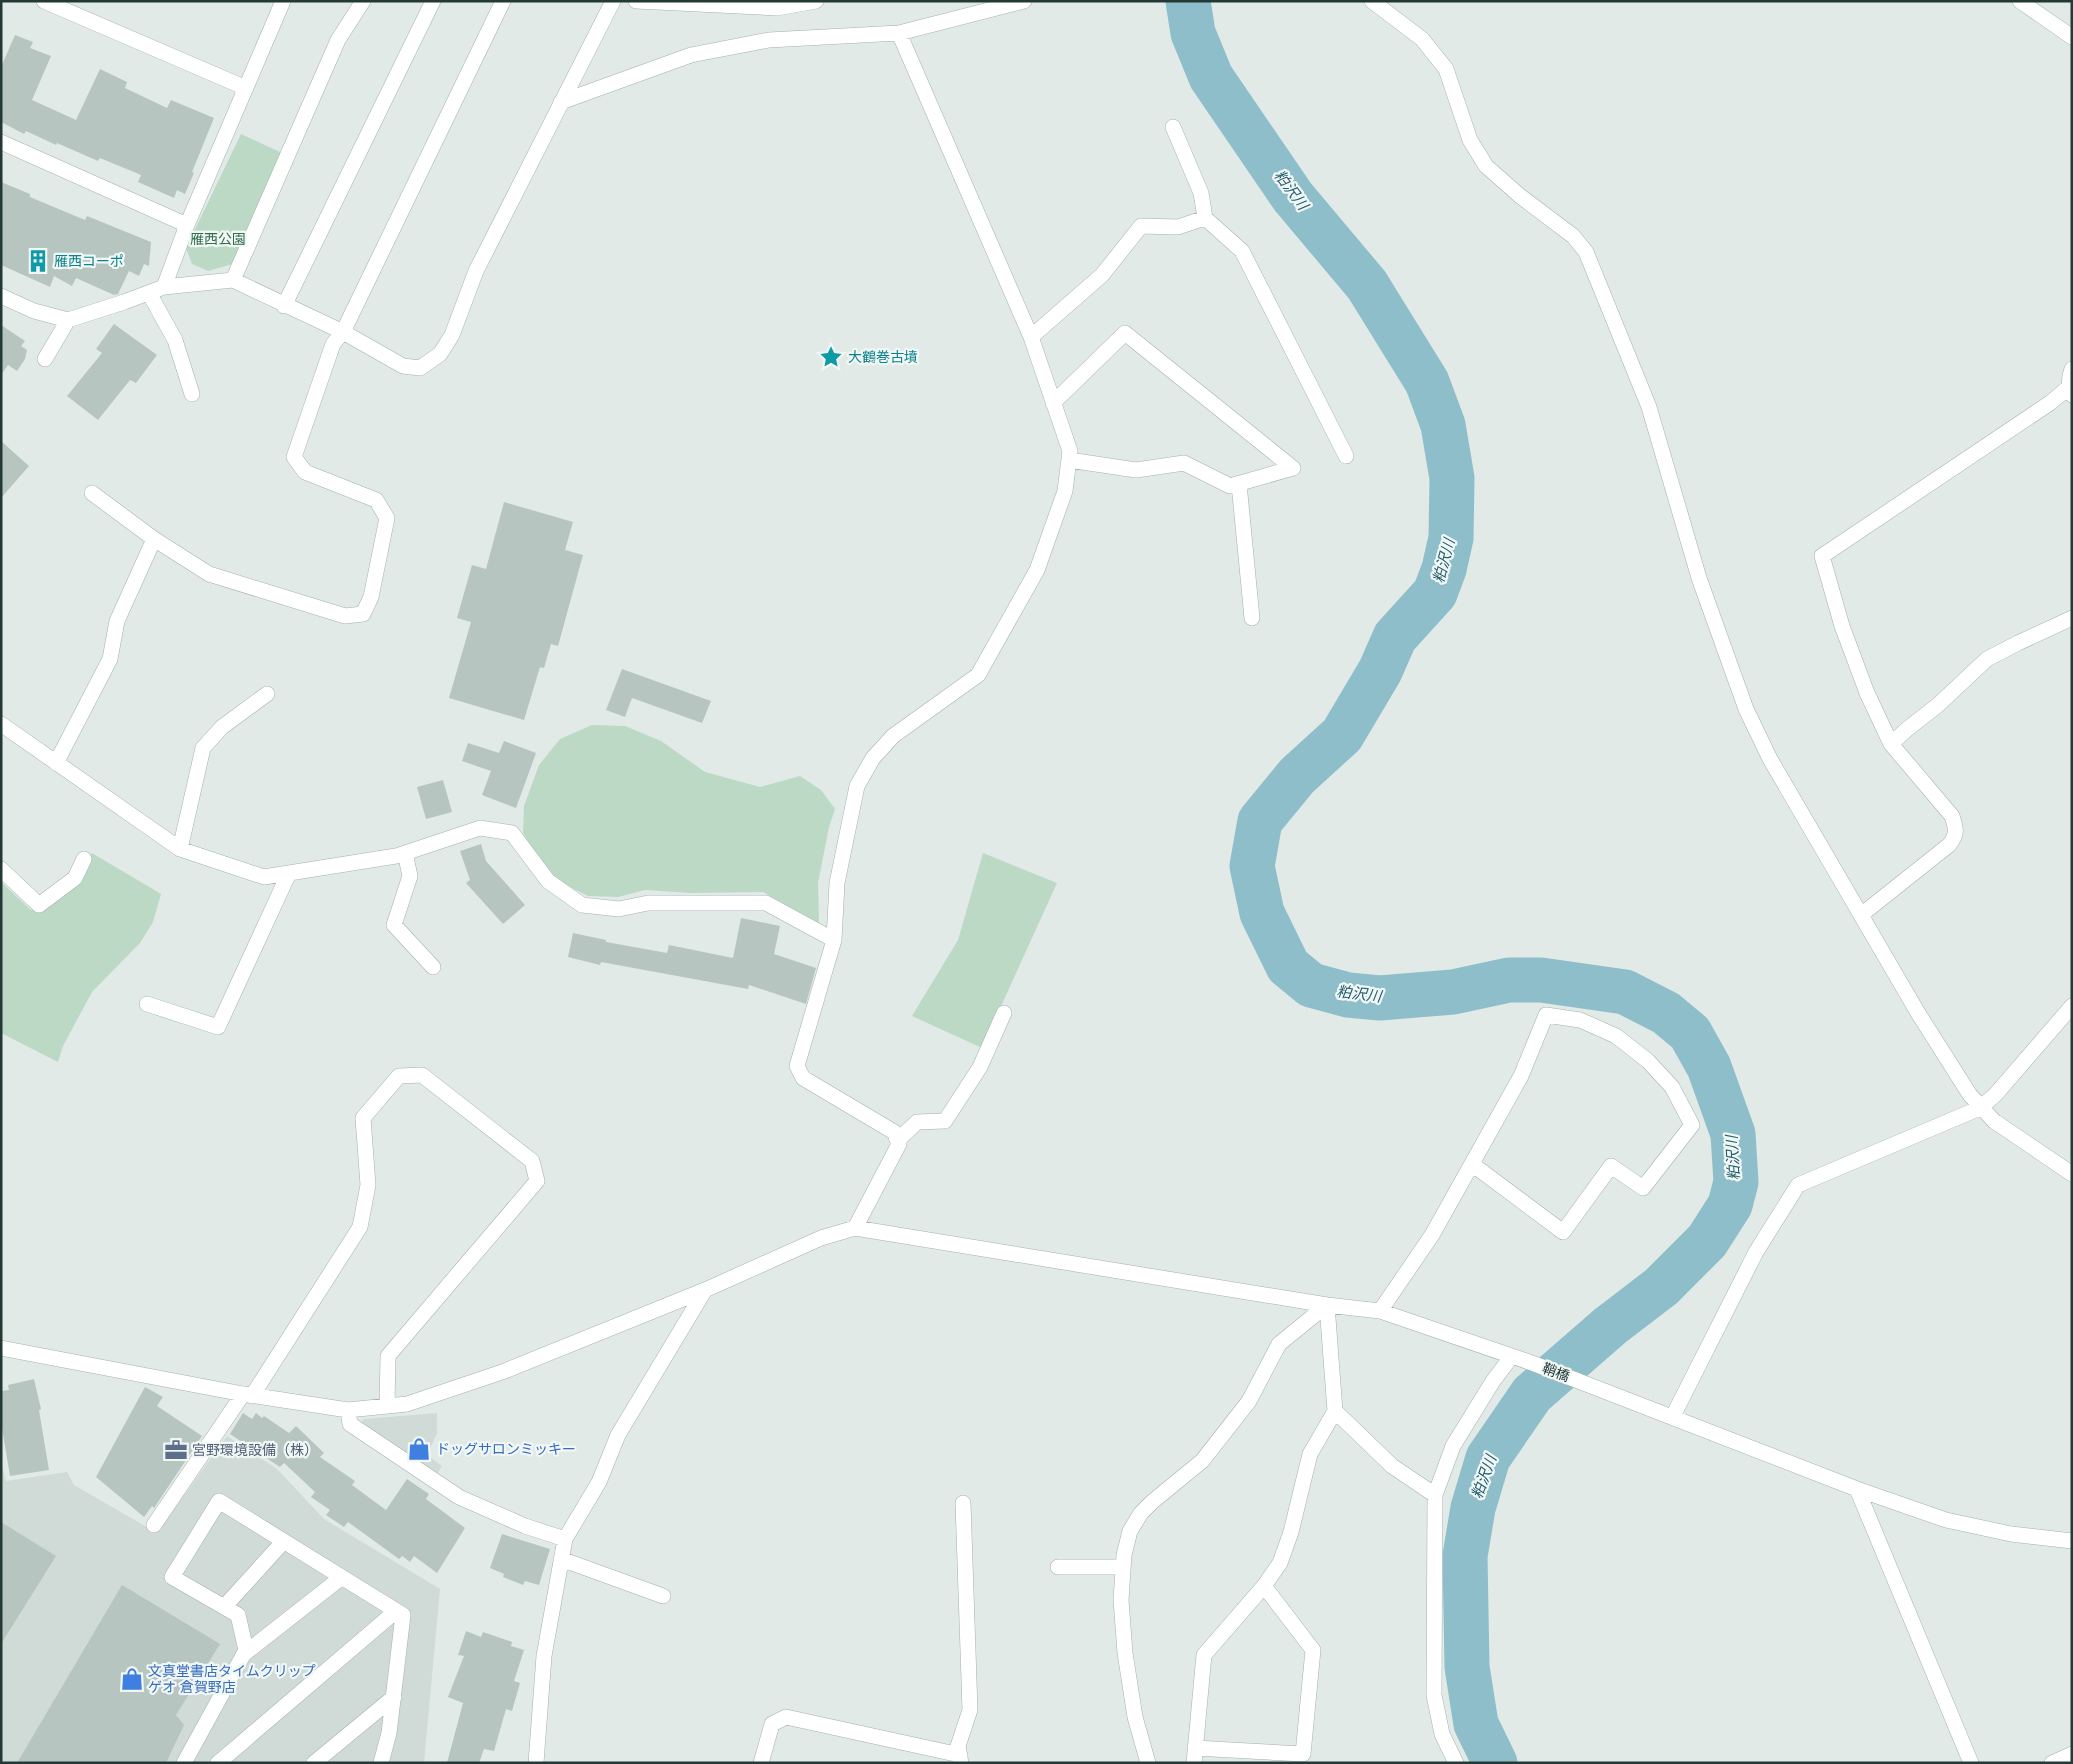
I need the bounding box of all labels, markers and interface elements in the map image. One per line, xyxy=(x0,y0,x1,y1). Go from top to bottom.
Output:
water label: 粕沢川 xyxy=(1270,165,1315,215)
park label: 雁西公園 xyxy=(190,229,246,248)
building icon: 雁西コーポ xyxy=(25,248,51,274)
place label: 雁西コーポ xyxy=(54,251,124,270)
place icon: 大鶴巻古墳 xyxy=(818,344,844,370)
place label: 大鶴巻古墳 xyxy=(848,347,918,366)
water label: 粕沢川 xyxy=(1428,534,1459,585)
water label: 粕沢川 xyxy=(1336,980,1385,1006)
water label: 粕沢川 xyxy=(1721,1133,1743,1181)
street label: 鞘橋 xyxy=(1540,1358,1573,1385)
shop icon: ドッグサロンミッキー xyxy=(406,1436,432,1462)
office icon: 宮野環境設備（株） xyxy=(163,1437,189,1463)
place label: ドッグサロンミッキー xyxy=(436,1439,576,1458)
place label: 宮野環境設備（株） xyxy=(192,1440,318,1459)
water label: 粕沢川 xyxy=(1466,1450,1501,1501)
place label: 文真堂書店タイムクリップ ゲオ 倉賀野店 xyxy=(148,1661,316,1696)
shop icon: 文真堂書店タイムクリップ ゲオ 倉賀野店 xyxy=(119,1666,145,1692)

